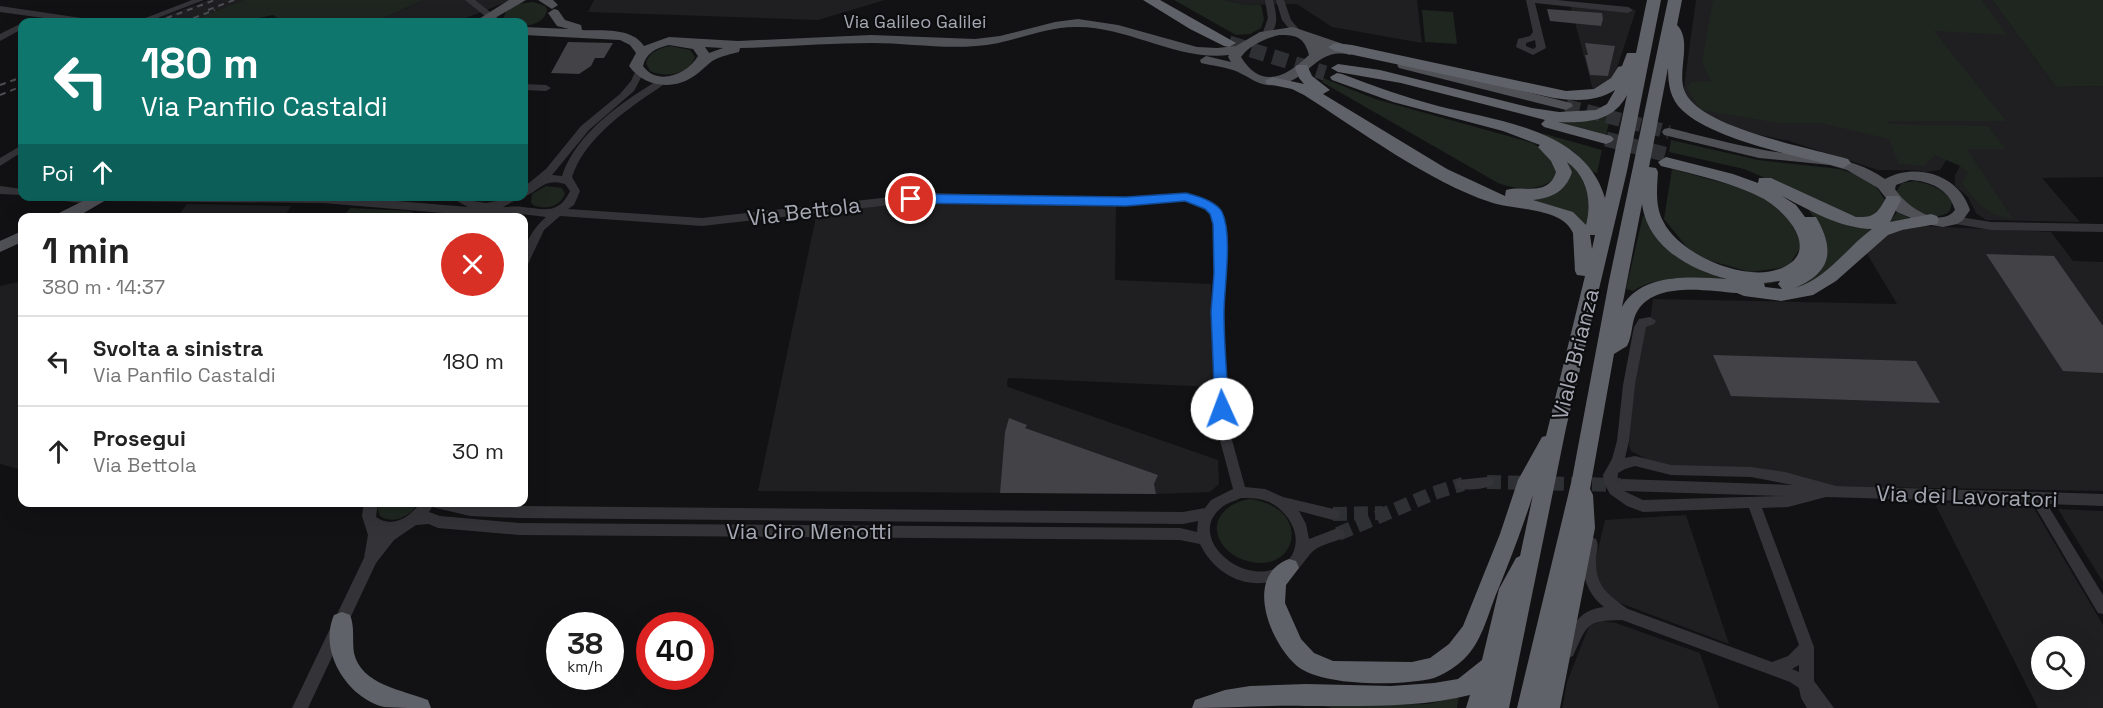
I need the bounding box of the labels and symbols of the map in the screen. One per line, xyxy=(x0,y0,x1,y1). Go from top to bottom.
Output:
street label: Via Galileo Galilei xyxy=(844,10,986,33)
pin xyxy=(885,173,936,224)
street label: Via Bettola xyxy=(746,190,862,232)
street label: Viale Brianza xyxy=(1545,285,1605,422)
position arrow xyxy=(1190,377,1254,441)
street label: Via dei Lavoratori xyxy=(1876,479,2058,513)
street label: Via Ciro Menotti xyxy=(726,517,892,545)
speed limit sign: 40 xyxy=(636,612,714,690)

